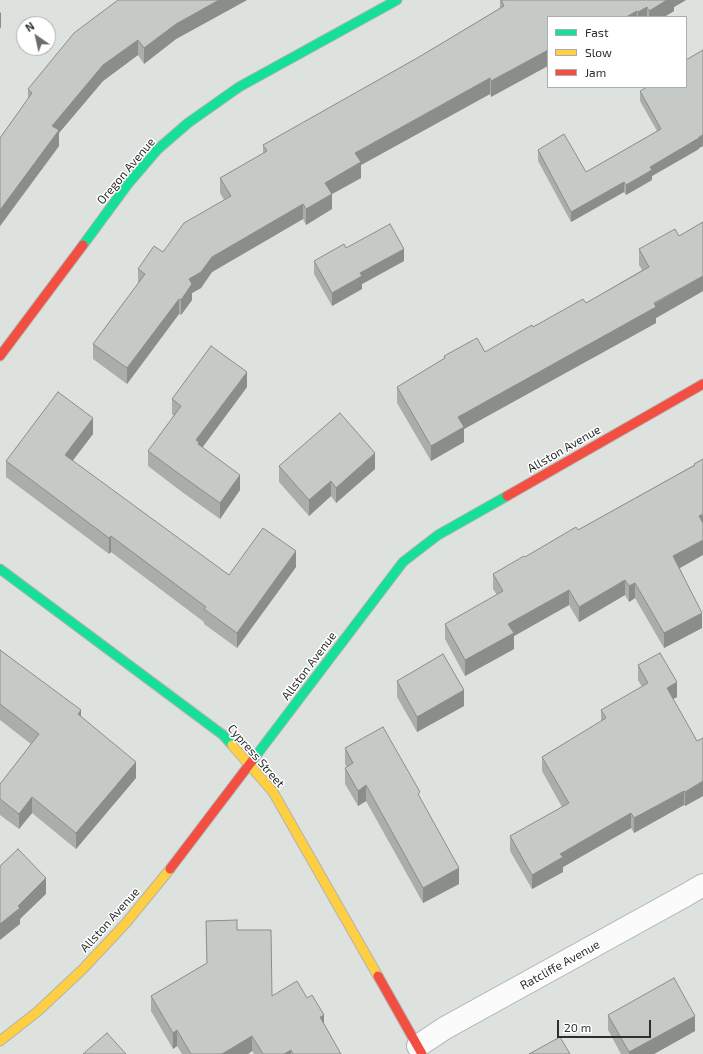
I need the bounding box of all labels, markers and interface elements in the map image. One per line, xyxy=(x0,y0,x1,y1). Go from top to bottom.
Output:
north arrow xyxy=(16,16,56,56)
legend xyxy=(547,16,687,88)
text: N xyxy=(23,19,36,34)
text: Fast xyxy=(585,25,608,39)
text: Slow xyxy=(585,45,612,59)
text: Jam xyxy=(585,65,606,79)
street label: Oregon Avenue xyxy=(94,135,158,207)
street label: Allston Avenue xyxy=(525,422,603,476)
street label: Allston Avenue xyxy=(279,629,339,703)
street label: Cypress Street xyxy=(225,721,287,791)
street label: Allston Avenue xyxy=(77,885,143,955)
street label: Ratcliffe Avenue xyxy=(518,937,602,993)
scale bar xyxy=(559,1012,653,1038)
text: 20 m xyxy=(564,1020,591,1034)

